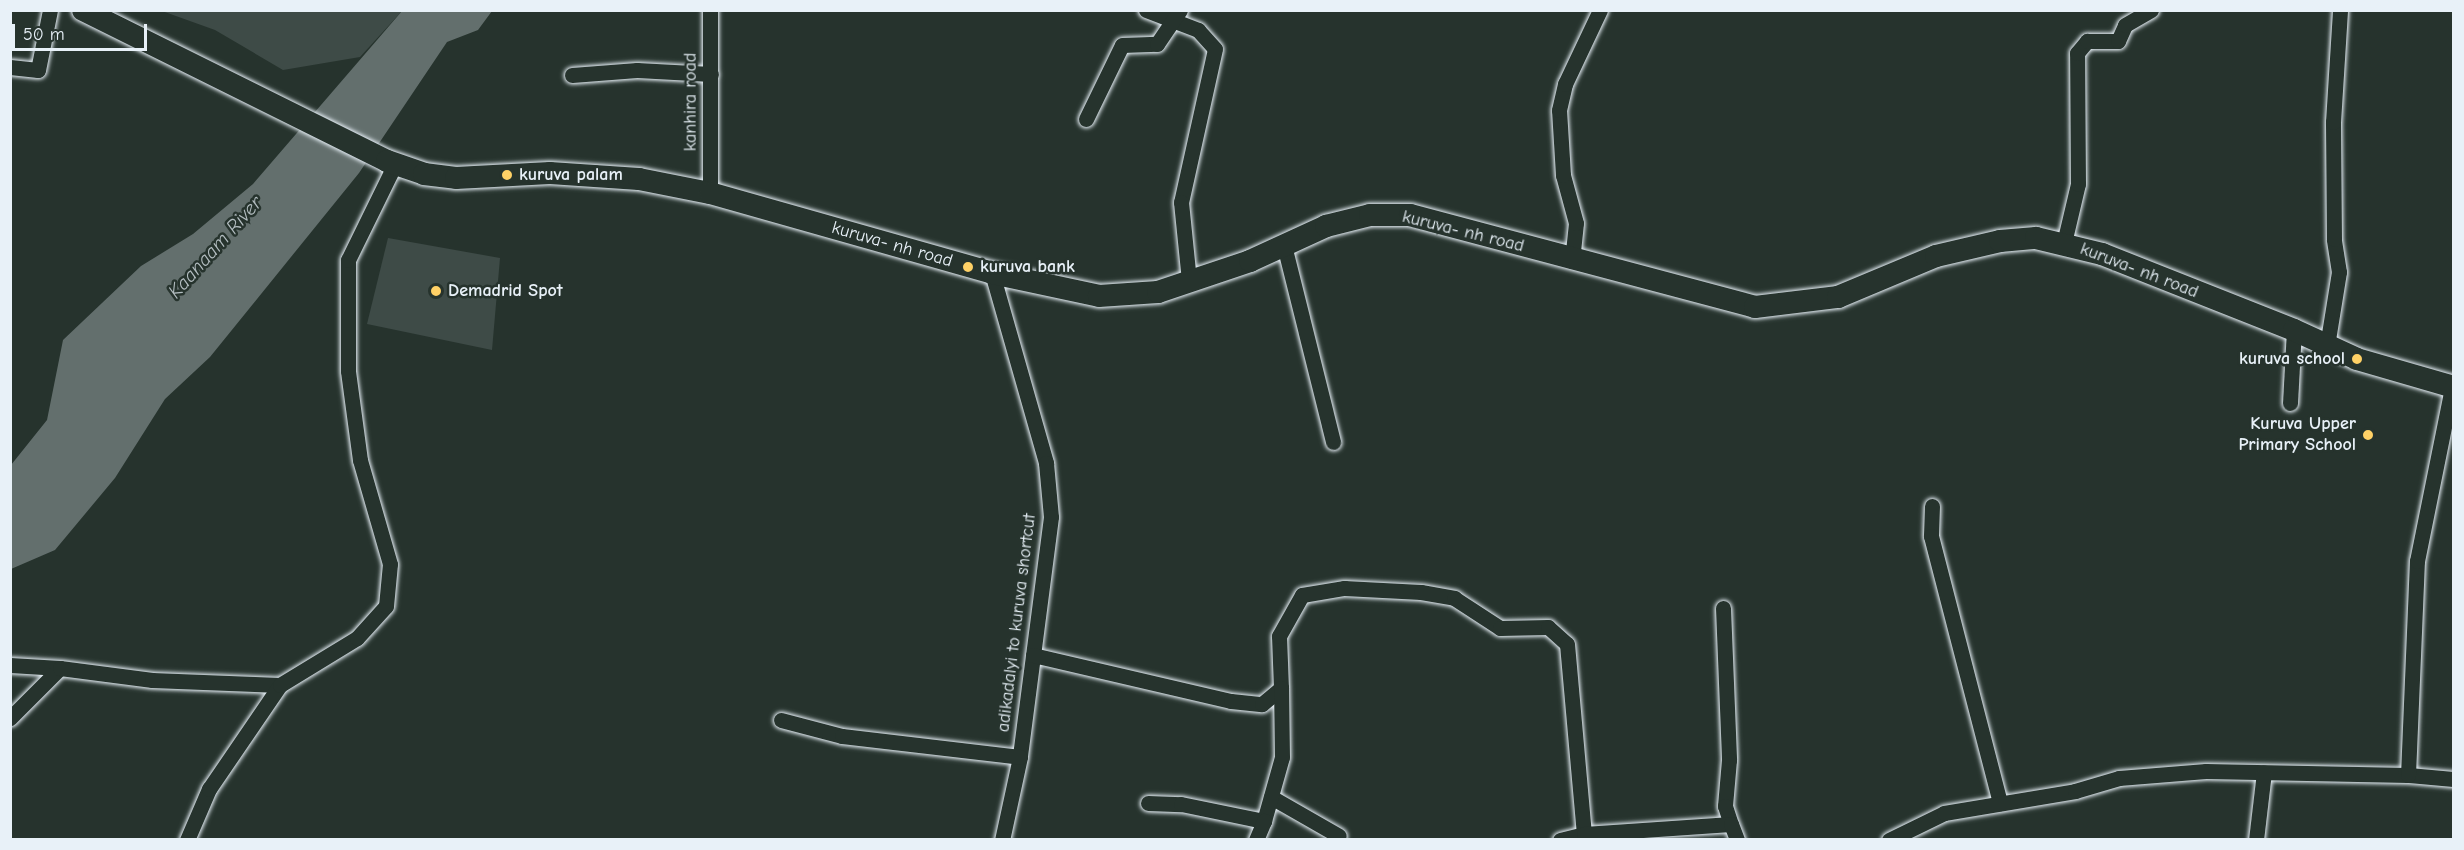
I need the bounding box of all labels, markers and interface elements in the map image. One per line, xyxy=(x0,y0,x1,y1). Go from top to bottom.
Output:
scale bar xyxy=(15,12,150,50)
text: 50 m xyxy=(23,24,65,45)
street label: kanhira road xyxy=(680,53,702,151)
place label: kuruva palam xyxy=(519,164,623,186)
marker: kuruva palam xyxy=(500,168,514,182)
water label: Kaanaam River xyxy=(163,191,267,303)
street label: kuruva- nh road xyxy=(1400,206,1526,258)
street label: kuruva- nh road xyxy=(829,217,955,273)
street label: kuruva- nh road xyxy=(2077,239,2201,303)
place label: kuruva bank xyxy=(980,256,1075,278)
marker: kuruva bank xyxy=(961,260,975,274)
place label: Demadrid Spot xyxy=(448,280,563,302)
marker: Demadrid Spot xyxy=(429,284,443,298)
place label: kuruva school xyxy=(2239,348,2345,370)
marker: kuruva school xyxy=(2350,352,2364,366)
place label: Kuruva Upper Primary School xyxy=(2238,414,2356,456)
marker: Kuruva Upper Primary School xyxy=(2361,428,2375,442)
street label: adikadalyi to kuruva shortcut xyxy=(993,513,1041,733)

